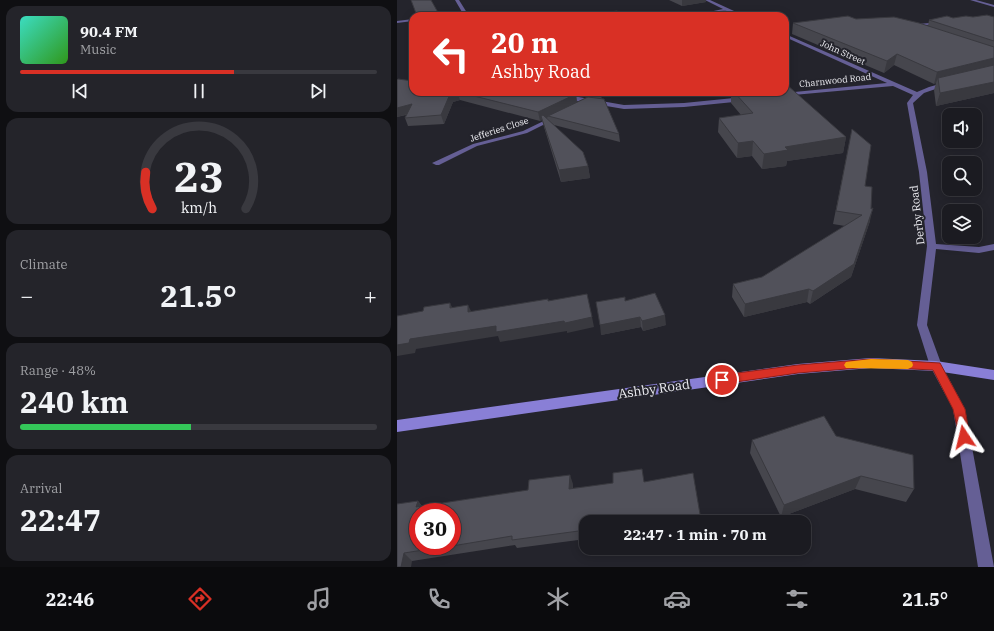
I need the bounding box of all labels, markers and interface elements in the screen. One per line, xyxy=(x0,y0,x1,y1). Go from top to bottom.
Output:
text: 90.4 FM xyxy=(80,22,138,41)
text: 20 m xyxy=(491,24,558,61)
icon: left xyxy=(425,28,477,80)
street label: John Street xyxy=(819,37,867,67)
text: Music xyxy=(80,41,117,58)
text: Ashby Road xyxy=(491,60,591,83)
street label: Charnwood Road xyxy=(798,71,872,89)
icon: previous xyxy=(69,80,91,102)
icon: pause xyxy=(188,80,210,102)
icon: next xyxy=(307,80,329,102)
map controls xyxy=(942,108,982,244)
button: sound xyxy=(942,108,982,148)
street label: Jefferies Close xyxy=(468,114,530,144)
text: 23 xyxy=(174,149,223,203)
button: search xyxy=(942,156,982,196)
street label: Derby Road xyxy=(906,184,928,246)
text: km/h xyxy=(180,198,217,217)
button: layers xyxy=(942,204,982,244)
text: Climate xyxy=(20,256,67,273)
text: 21.5° xyxy=(160,276,237,315)
text: − xyxy=(20,281,33,310)
text: + xyxy=(364,281,377,310)
text: Range · 48% xyxy=(20,362,96,379)
pin xyxy=(705,363,739,397)
icon: arrive xyxy=(711,369,733,391)
street label: Ashby Road xyxy=(617,376,691,402)
text: 240 km xyxy=(20,382,129,421)
position arrow xyxy=(943,416,985,458)
text: Arrival xyxy=(20,480,62,497)
text: 22:47 xyxy=(20,500,101,539)
speed limit sign: 30 xyxy=(409,503,461,555)
text: 22:47 · 1 min · 70 m xyxy=(623,525,767,544)
icon: directions xyxy=(186,585,214,613)
icon: music xyxy=(305,585,333,613)
icon: phone xyxy=(425,585,453,613)
icon: climate xyxy=(544,585,572,613)
icon: car xyxy=(663,585,691,613)
icon: filters xyxy=(783,585,811,613)
text: 22:46 xyxy=(46,588,94,611)
text: 21.5° xyxy=(902,588,948,611)

